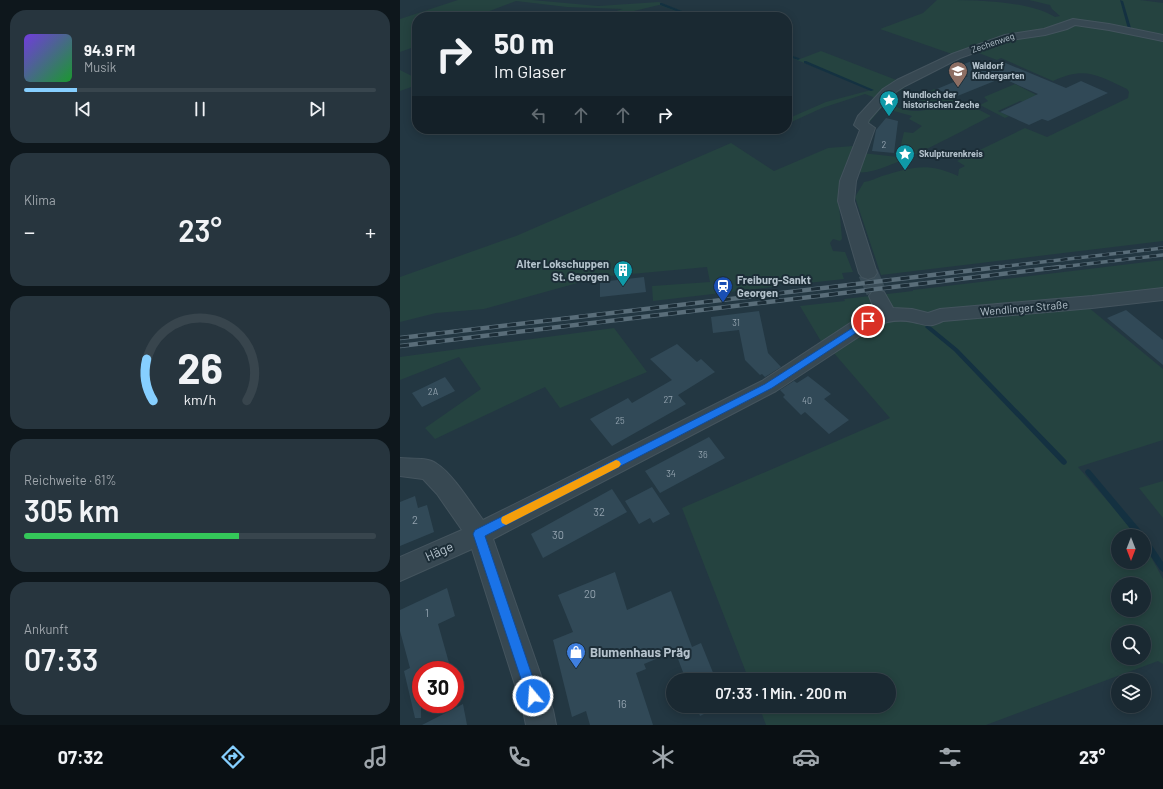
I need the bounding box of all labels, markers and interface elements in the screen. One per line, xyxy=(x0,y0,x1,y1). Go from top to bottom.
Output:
text: 50 m xyxy=(494,26,554,60)
icon: right xyxy=(428,28,480,80)
street label: Zechenweg xyxy=(970,30,1016,55)
text: 94.9 FM xyxy=(84,41,135,59)
text: Musik xyxy=(84,59,116,75)
text: Im Glaser xyxy=(494,60,566,82)
school or university icon: Waldorf Kindergarten xyxy=(947,60,969,88)
place label: Waldorf Kindergarten xyxy=(972,60,1025,81)
place icon: Mundloch der historischen Zeche xyxy=(878,89,900,117)
place label: Mundloch der historischen Zeche xyxy=(903,89,979,110)
icon: previous xyxy=(72,98,94,120)
icon: pause xyxy=(189,98,211,120)
icon: next xyxy=(306,98,328,120)
icon: left xyxy=(528,104,550,126)
icon: ahead xyxy=(570,104,592,126)
icon: ahead xyxy=(612,104,634,126)
icon: right xyxy=(654,104,676,126)
house number: 2 xyxy=(882,139,887,150)
place icon: Skulpturenkreis xyxy=(894,143,916,171)
place label: Skulpturenkreis xyxy=(919,148,983,159)
text: Klima xyxy=(24,192,56,208)
text: 23° xyxy=(178,212,222,248)
text: − xyxy=(24,218,35,244)
text: + xyxy=(365,218,376,244)
place label: Alter Lokschuppen St. Georgen xyxy=(516,257,609,283)
building icon: Alter Lokschuppen St. Georgen xyxy=(612,259,634,287)
place label: Freiburg-Sankt Georgen xyxy=(737,273,811,299)
station icon: Freiburg-Sankt Georgen xyxy=(712,275,734,303)
street label: Wendlinger Straße xyxy=(980,297,1069,318)
pin xyxy=(851,304,885,338)
icon: arrive xyxy=(857,310,879,332)
house number: 31 xyxy=(732,317,740,328)
text: 26 xyxy=(177,341,223,391)
house number: 2A xyxy=(428,386,439,397)
text: km/h xyxy=(184,390,216,407)
house number: 27 xyxy=(663,394,673,405)
house number: 40 xyxy=(802,395,812,406)
house number: 25 xyxy=(615,415,625,426)
house number: 36 xyxy=(698,449,708,460)
house number: 34 xyxy=(666,468,676,479)
text: Reichweite · 61% xyxy=(24,472,117,488)
text: 305 km xyxy=(24,492,119,528)
house number: 32 xyxy=(593,505,605,518)
house number: 2 xyxy=(412,513,418,526)
house number: 30 xyxy=(552,528,564,541)
north arrow xyxy=(1111,529,1151,569)
map controls xyxy=(1111,529,1151,713)
street label: Häge xyxy=(422,538,456,564)
button: sound xyxy=(1111,577,1151,617)
house number: 20 xyxy=(584,587,596,600)
house number: 1 xyxy=(425,606,429,619)
text: Ankunft xyxy=(24,621,69,637)
button: search xyxy=(1111,625,1151,665)
text: 07:33 xyxy=(24,641,98,677)
shop icon: Blumenhaus Präg xyxy=(565,641,587,669)
place label: Blumenhaus Präg xyxy=(590,644,690,660)
speed limit sign: 30 xyxy=(412,661,464,713)
button: layers xyxy=(1111,673,1151,713)
position arrow xyxy=(512,675,554,717)
text: 07:33 · 1 Min. · 200 m xyxy=(715,684,847,702)
house number: 16 xyxy=(617,697,627,710)
icon: directions xyxy=(219,743,247,771)
icon: music xyxy=(362,743,390,771)
icon: phone xyxy=(505,743,533,771)
icon: climate xyxy=(649,743,677,771)
icon: car xyxy=(792,743,820,771)
icon: filters xyxy=(936,743,964,771)
text: 07:32 xyxy=(58,746,103,768)
text: 23° xyxy=(1079,746,1105,768)

